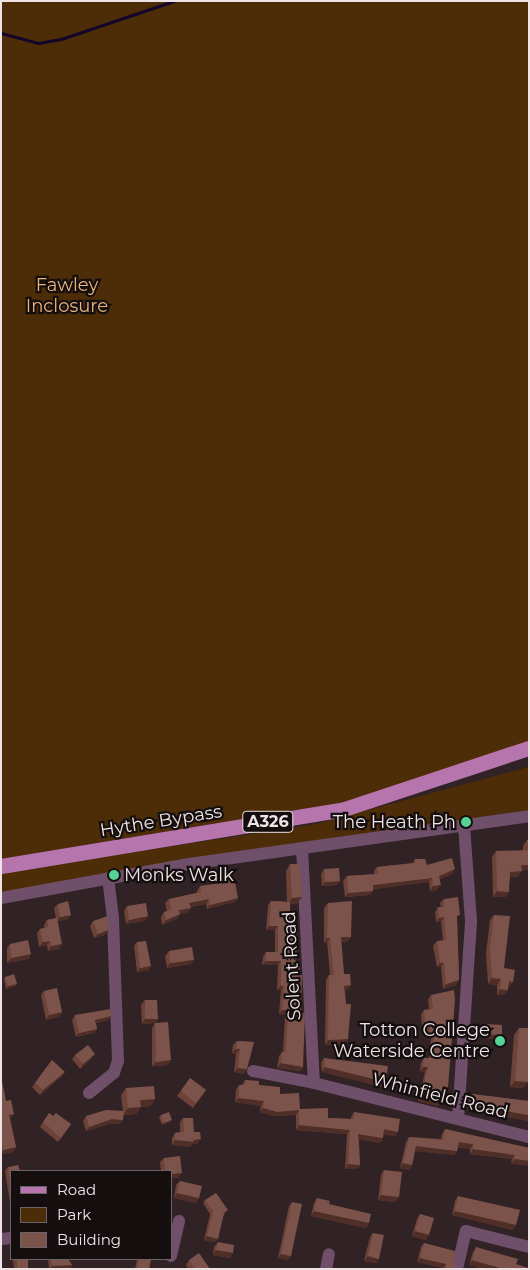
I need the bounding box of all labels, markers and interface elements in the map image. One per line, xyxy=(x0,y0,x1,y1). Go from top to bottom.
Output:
park label: Fawley Inclosure xyxy=(26,275,108,318)
street label: Hythe Bypass xyxy=(98,801,224,841)
road number: A326 xyxy=(242,809,294,836)
place label: The Heath Ph xyxy=(333,811,456,833)
marker: The Heath Ph xyxy=(460,816,472,828)
place label: Monks Walk xyxy=(124,864,234,886)
marker: Monks Walk xyxy=(108,869,120,881)
street label: Solent Road xyxy=(278,911,306,1021)
place label: Totton College Waterside Centre xyxy=(333,1020,490,1062)
marker: Totton College Waterside Centre xyxy=(494,1035,506,1047)
street label: Whinfield Road xyxy=(370,1069,510,1123)
legend xyxy=(10,1170,172,1260)
text: Road xyxy=(57,1180,96,1199)
text: Park xyxy=(57,1205,91,1224)
text: Building xyxy=(57,1230,121,1249)

